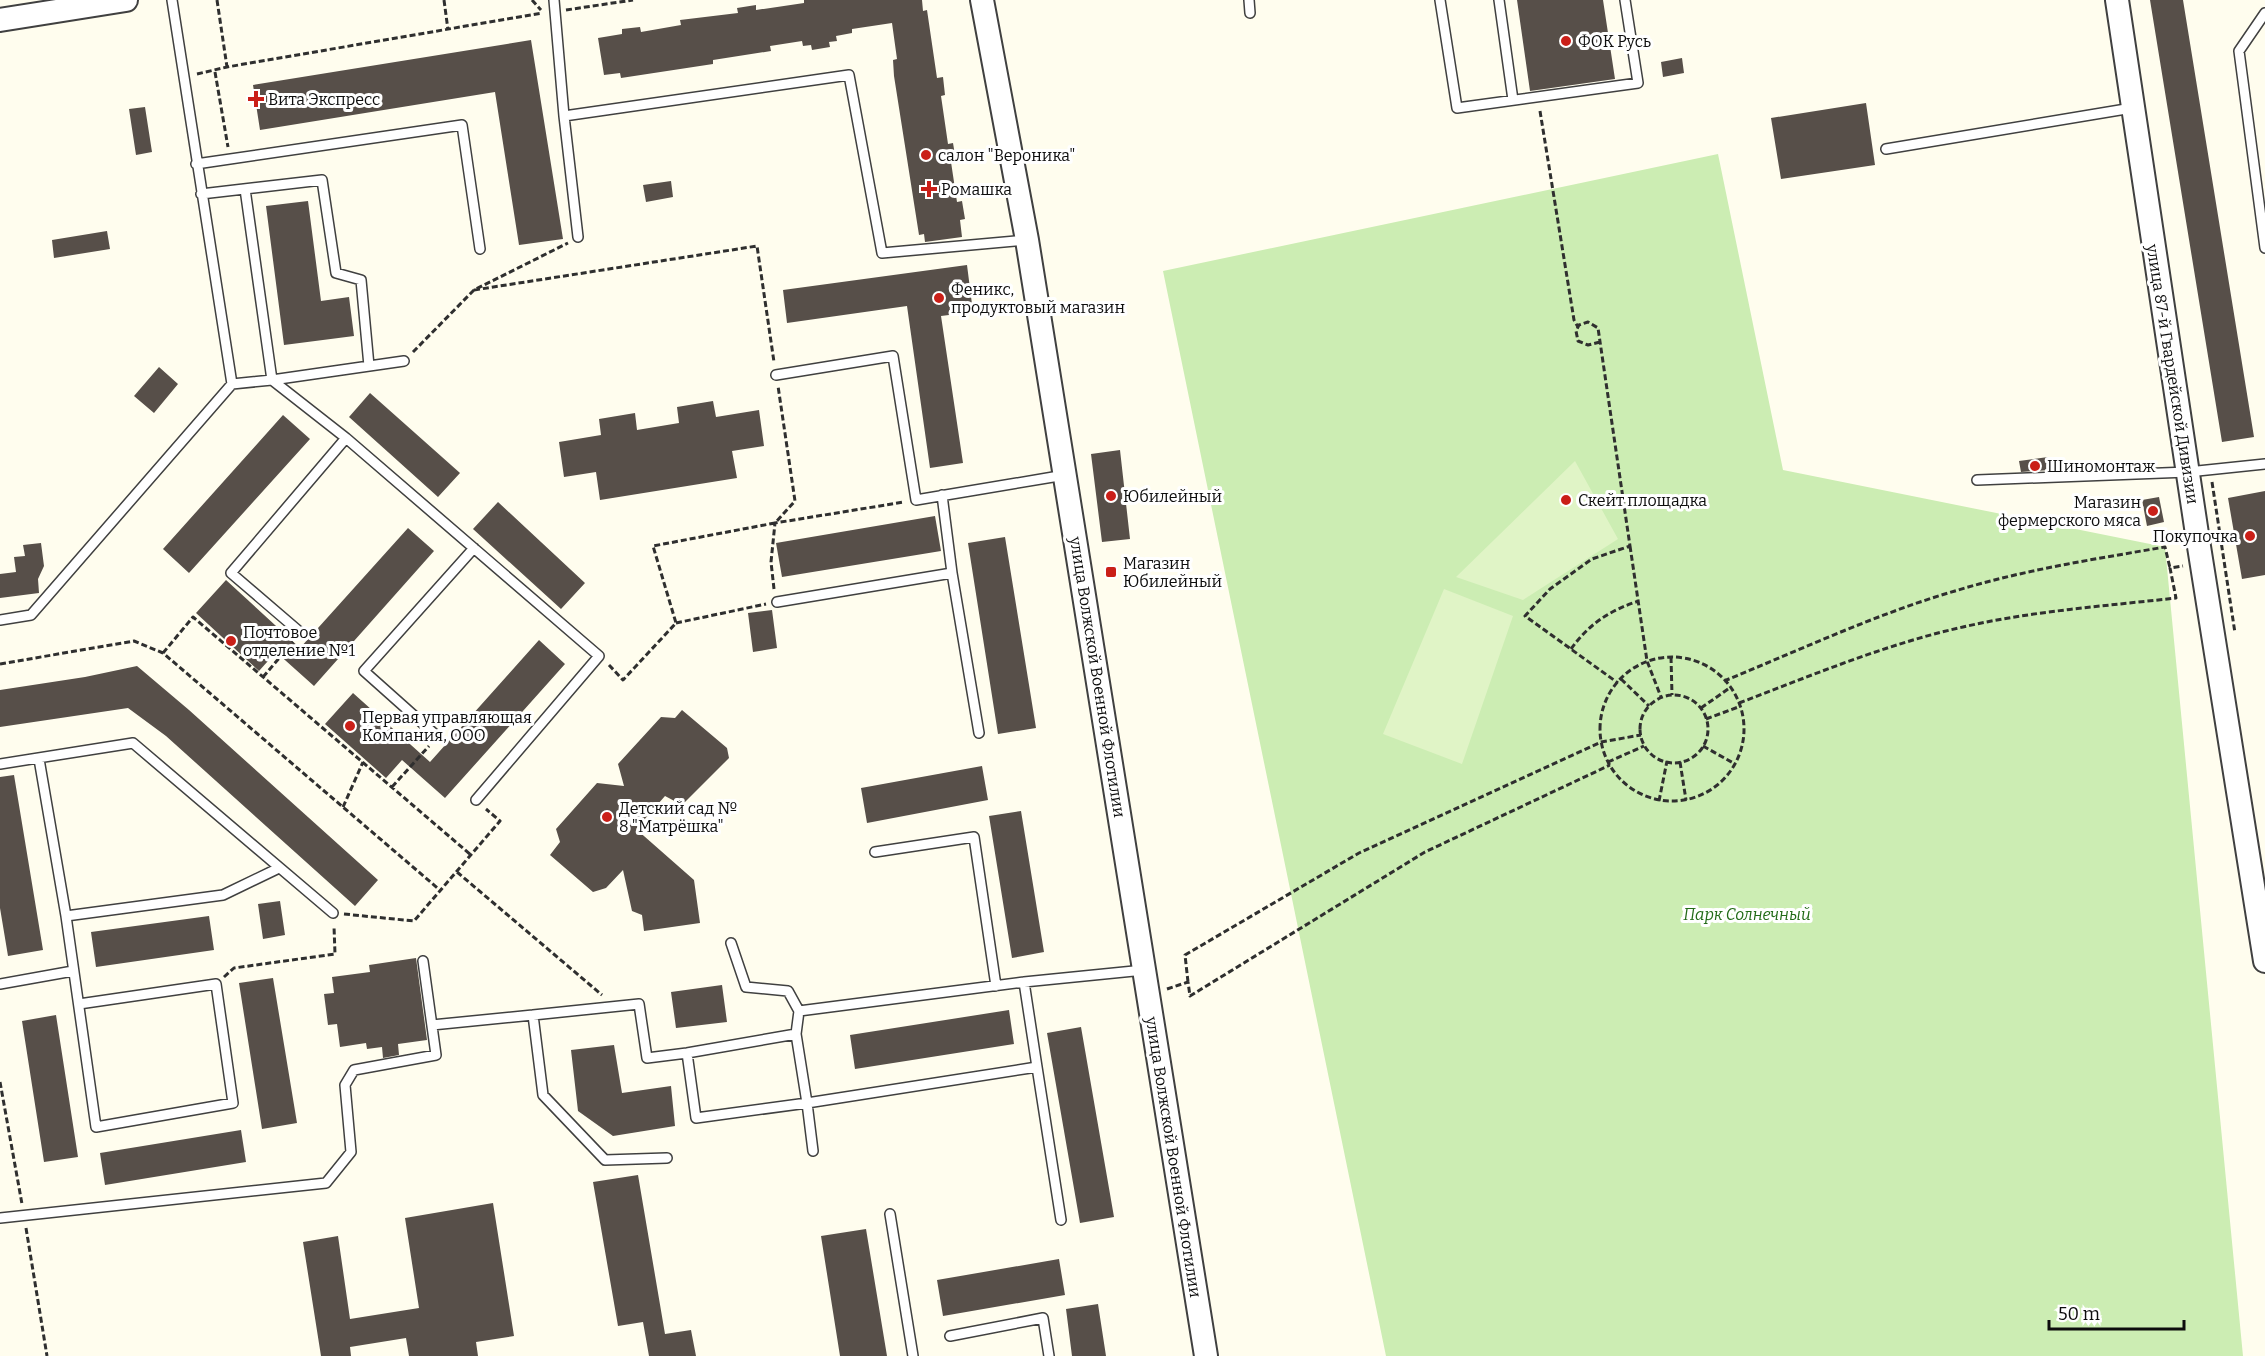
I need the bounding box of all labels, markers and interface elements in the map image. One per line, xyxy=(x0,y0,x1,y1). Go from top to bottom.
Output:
place label: ФОК Русь xyxy=(1578,32,1651,51)
marker: ФОК Русь xyxy=(1559,34,1573,48)
place label: Вита Экспресс xyxy=(268,90,380,109)
marker: Вита Экспресс xyxy=(249,92,263,106)
place label: салон "Вероника" xyxy=(938,146,1075,165)
marker: салон "Вероника" xyxy=(919,148,933,162)
place label: Ромашка xyxy=(941,180,1012,199)
marker: Ромашка xyxy=(922,182,936,196)
street label: улица 87-й Гвардейской Дивизии xyxy=(2142,242,2202,505)
place label: Феникс, продуктовый магазин xyxy=(951,280,1125,317)
marker: Феникс, продуктовый магазин xyxy=(932,291,946,305)
place label: Шиномонтаж xyxy=(2047,457,2156,476)
marker: Шиномонтаж xyxy=(2028,459,2042,473)
place label: Юбилейный xyxy=(1123,487,1222,506)
marker: Юбилейный xyxy=(1104,489,1118,503)
place label: Скейт площадка xyxy=(1578,491,1707,510)
marker: Скейт площадка xyxy=(1559,493,1573,507)
place label: Магазин фермерского мяса xyxy=(1998,493,2141,530)
marker: Магазин фермерского мяса xyxy=(2146,504,2160,518)
place label: Покупочка xyxy=(2153,527,2238,546)
marker: Покупочка xyxy=(2243,529,2257,543)
street label: улица Волжской Военной Флотилии xyxy=(1066,534,1129,819)
place label: Магазин Юбилейный xyxy=(1123,554,1222,591)
marker: Магазин Юбилейный xyxy=(1104,565,1118,579)
place label: Почтовое отделение №1 xyxy=(243,623,356,660)
marker: Почтовое отделение №1 xyxy=(224,634,238,648)
place label: Первая управляющая Компания, ООО xyxy=(362,708,532,745)
marker: Первая управляющая Компания, ООО xyxy=(343,719,357,733)
place label: Детский сад № 8 "Матрёшка" xyxy=(619,799,738,836)
marker: Детский сад № 8 "Матрёшка" xyxy=(600,810,614,824)
park label: Парк Солнечный xyxy=(1683,905,1811,924)
street label: улица Волжской Военной Флотилии xyxy=(1142,1014,1205,1299)
scale bar xyxy=(2049,1293,2184,1331)
text: 50 m xyxy=(2058,1303,2100,1325)

